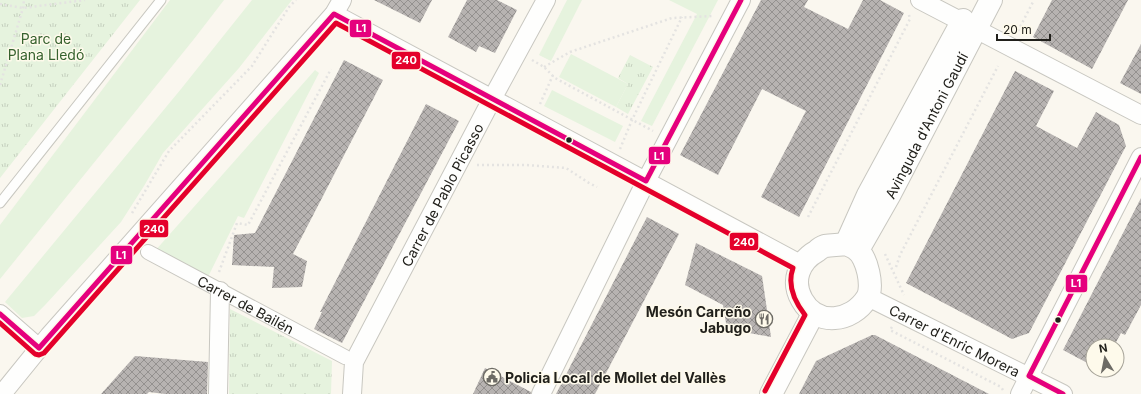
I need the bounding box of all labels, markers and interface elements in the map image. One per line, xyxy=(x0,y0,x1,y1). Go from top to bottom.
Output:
scale bar xyxy=(997,16,1050,42)
line badge: L1 xyxy=(349,19,372,38)
text: L1 xyxy=(356,21,366,35)
text: 20 m xyxy=(1003,22,1032,37)
park label: Parc de Plana Lledó xyxy=(8,30,84,63)
street label: Avinguda d'Antoni Gaudí xyxy=(881,49,971,201)
line badge: 240 xyxy=(391,51,421,70)
text: 240 xyxy=(395,53,417,67)
street label: Carrer de Pablo Picasso xyxy=(397,120,486,269)
unlabelled marker xyxy=(564,135,574,145)
line badge: L1 xyxy=(648,146,671,165)
text: L1 xyxy=(654,149,664,163)
line badge: 240 xyxy=(139,219,169,238)
text: 240 xyxy=(143,222,165,236)
line badge: 240 xyxy=(729,232,759,251)
text: 240 xyxy=(733,235,755,249)
line badge: L1 xyxy=(110,245,133,265)
text: L1 xyxy=(116,248,126,262)
street label: Carrer de Bailén xyxy=(195,272,297,337)
line badge: L1 xyxy=(1065,274,1088,293)
text: L1 xyxy=(1071,276,1081,290)
street label: Carrer d'Enric Morera xyxy=(887,301,1023,380)
place label: Mesón Carreño Jabugo xyxy=(646,303,751,336)
restaurant icon: Mesón Carreño Jabugo xyxy=(754,309,774,329)
unlabelled marker xyxy=(1053,315,1063,325)
north arrow xyxy=(1085,338,1125,378)
text: N xyxy=(1098,341,1109,356)
public building icon: Policia Local de Mollet del Vallès xyxy=(482,367,502,387)
place label: Policia Local de Mollet del Vallès xyxy=(505,369,726,386)

